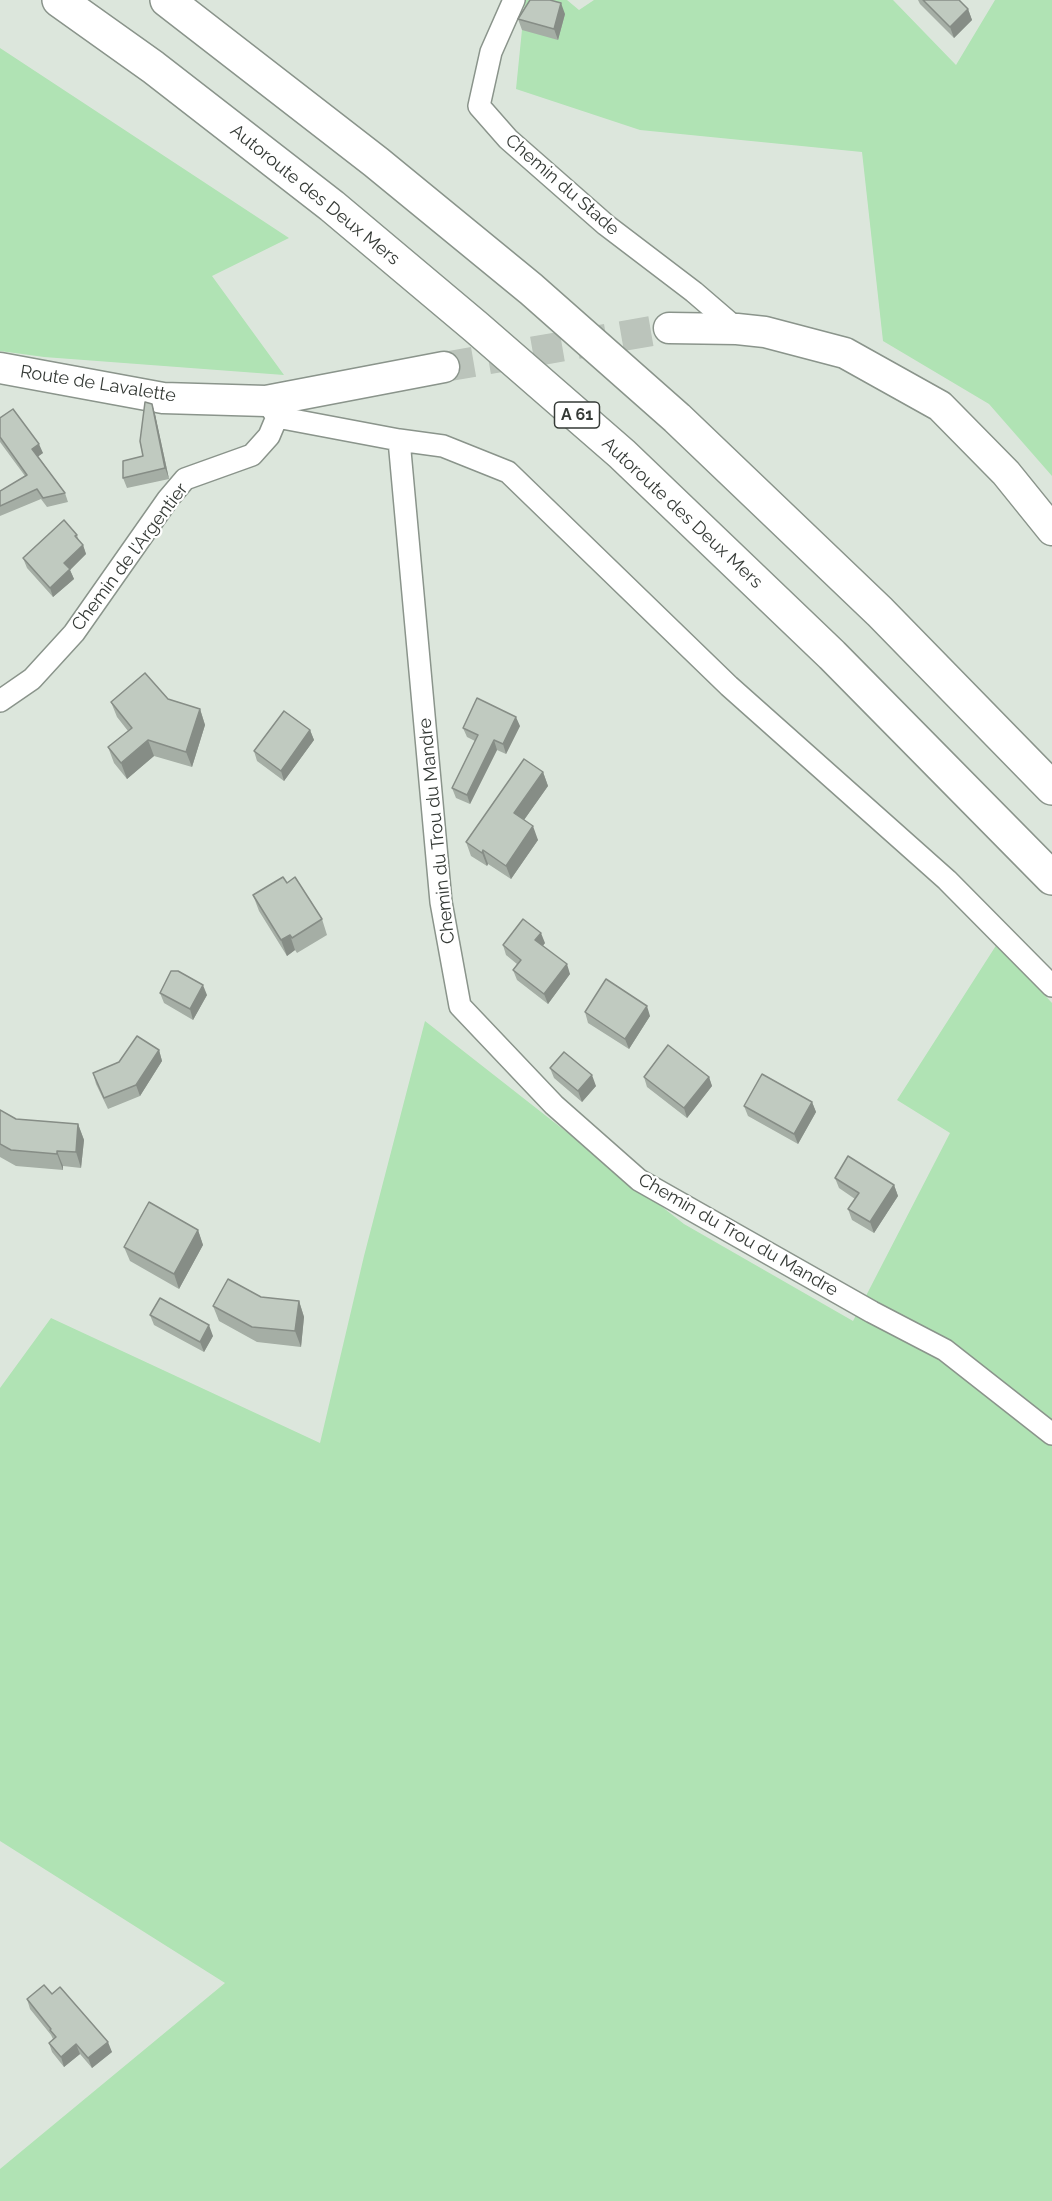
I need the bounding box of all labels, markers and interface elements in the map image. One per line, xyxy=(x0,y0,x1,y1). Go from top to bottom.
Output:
street label: Autoroute des Deux Mers xyxy=(226,120,404,270)
street label: Chemin du Stade xyxy=(501,130,623,240)
street label: Route de Lavalette xyxy=(19,361,177,407)
road number: A 61 xyxy=(554,402,600,428)
street label: Autoroute des Deux Mers xyxy=(597,433,767,593)
street label: Chemin de l'Argentier xyxy=(67,479,193,635)
street label: Chemin du Trou du Mandre xyxy=(414,717,460,945)
street label: Chemin du Trou du Mandre xyxy=(634,1169,842,1301)

